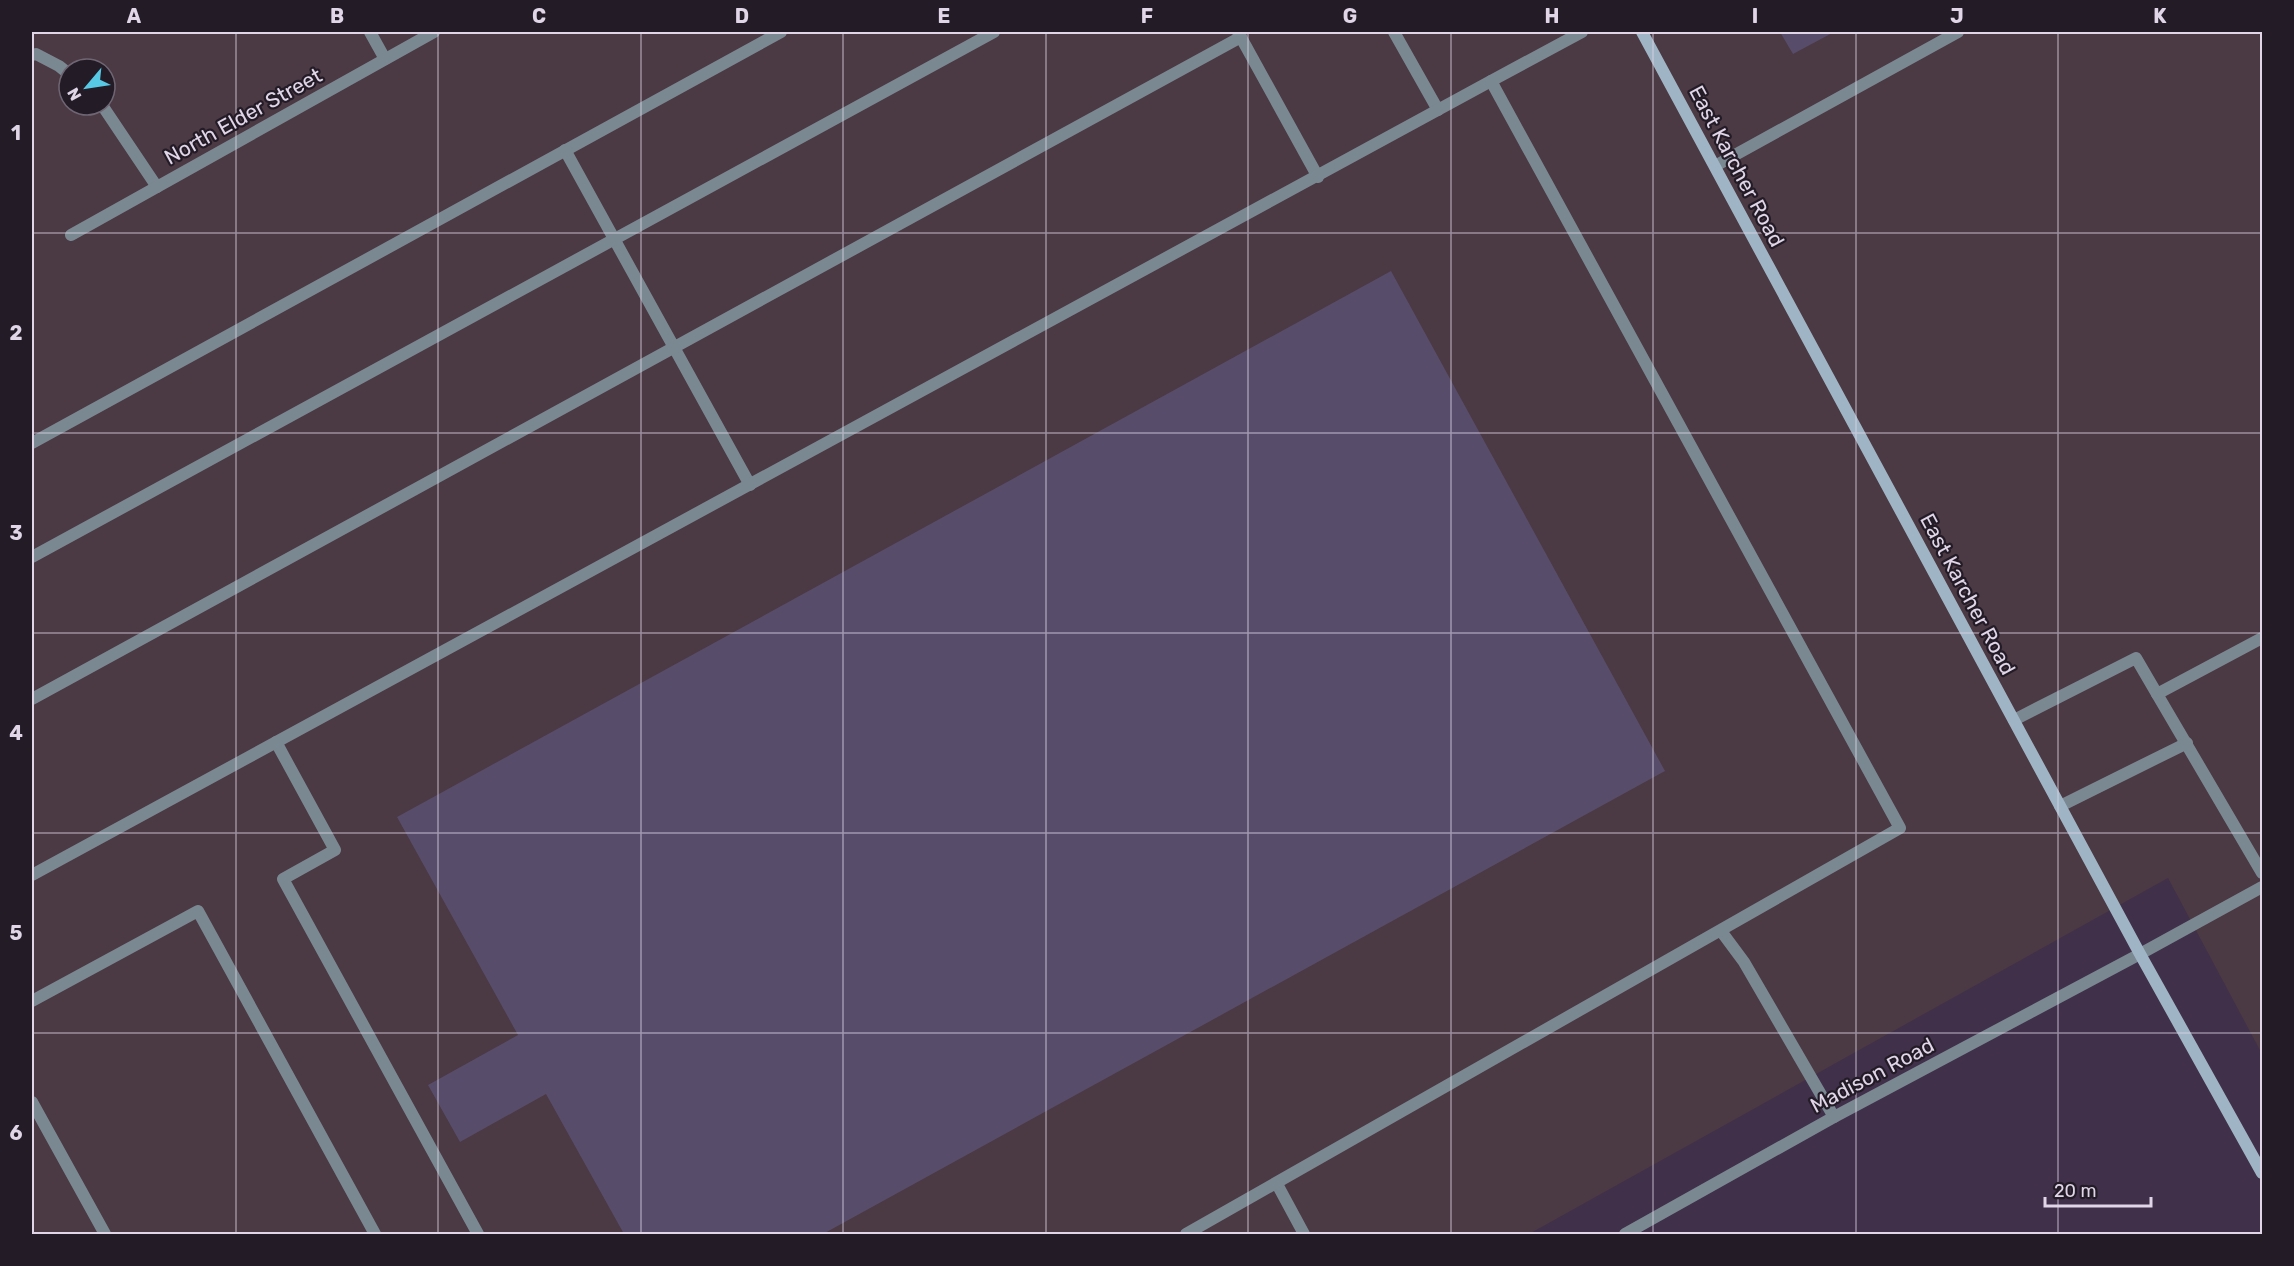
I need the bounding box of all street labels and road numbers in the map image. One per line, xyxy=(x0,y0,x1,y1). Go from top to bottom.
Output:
street label: North Elder Street xyxy=(160,62,326,170)
street label: East Karcher Road xyxy=(1684,81,1790,251)
street label: East Karcher Road xyxy=(1915,509,2021,679)
street label: Madison Road xyxy=(1806,1032,1938,1118)

